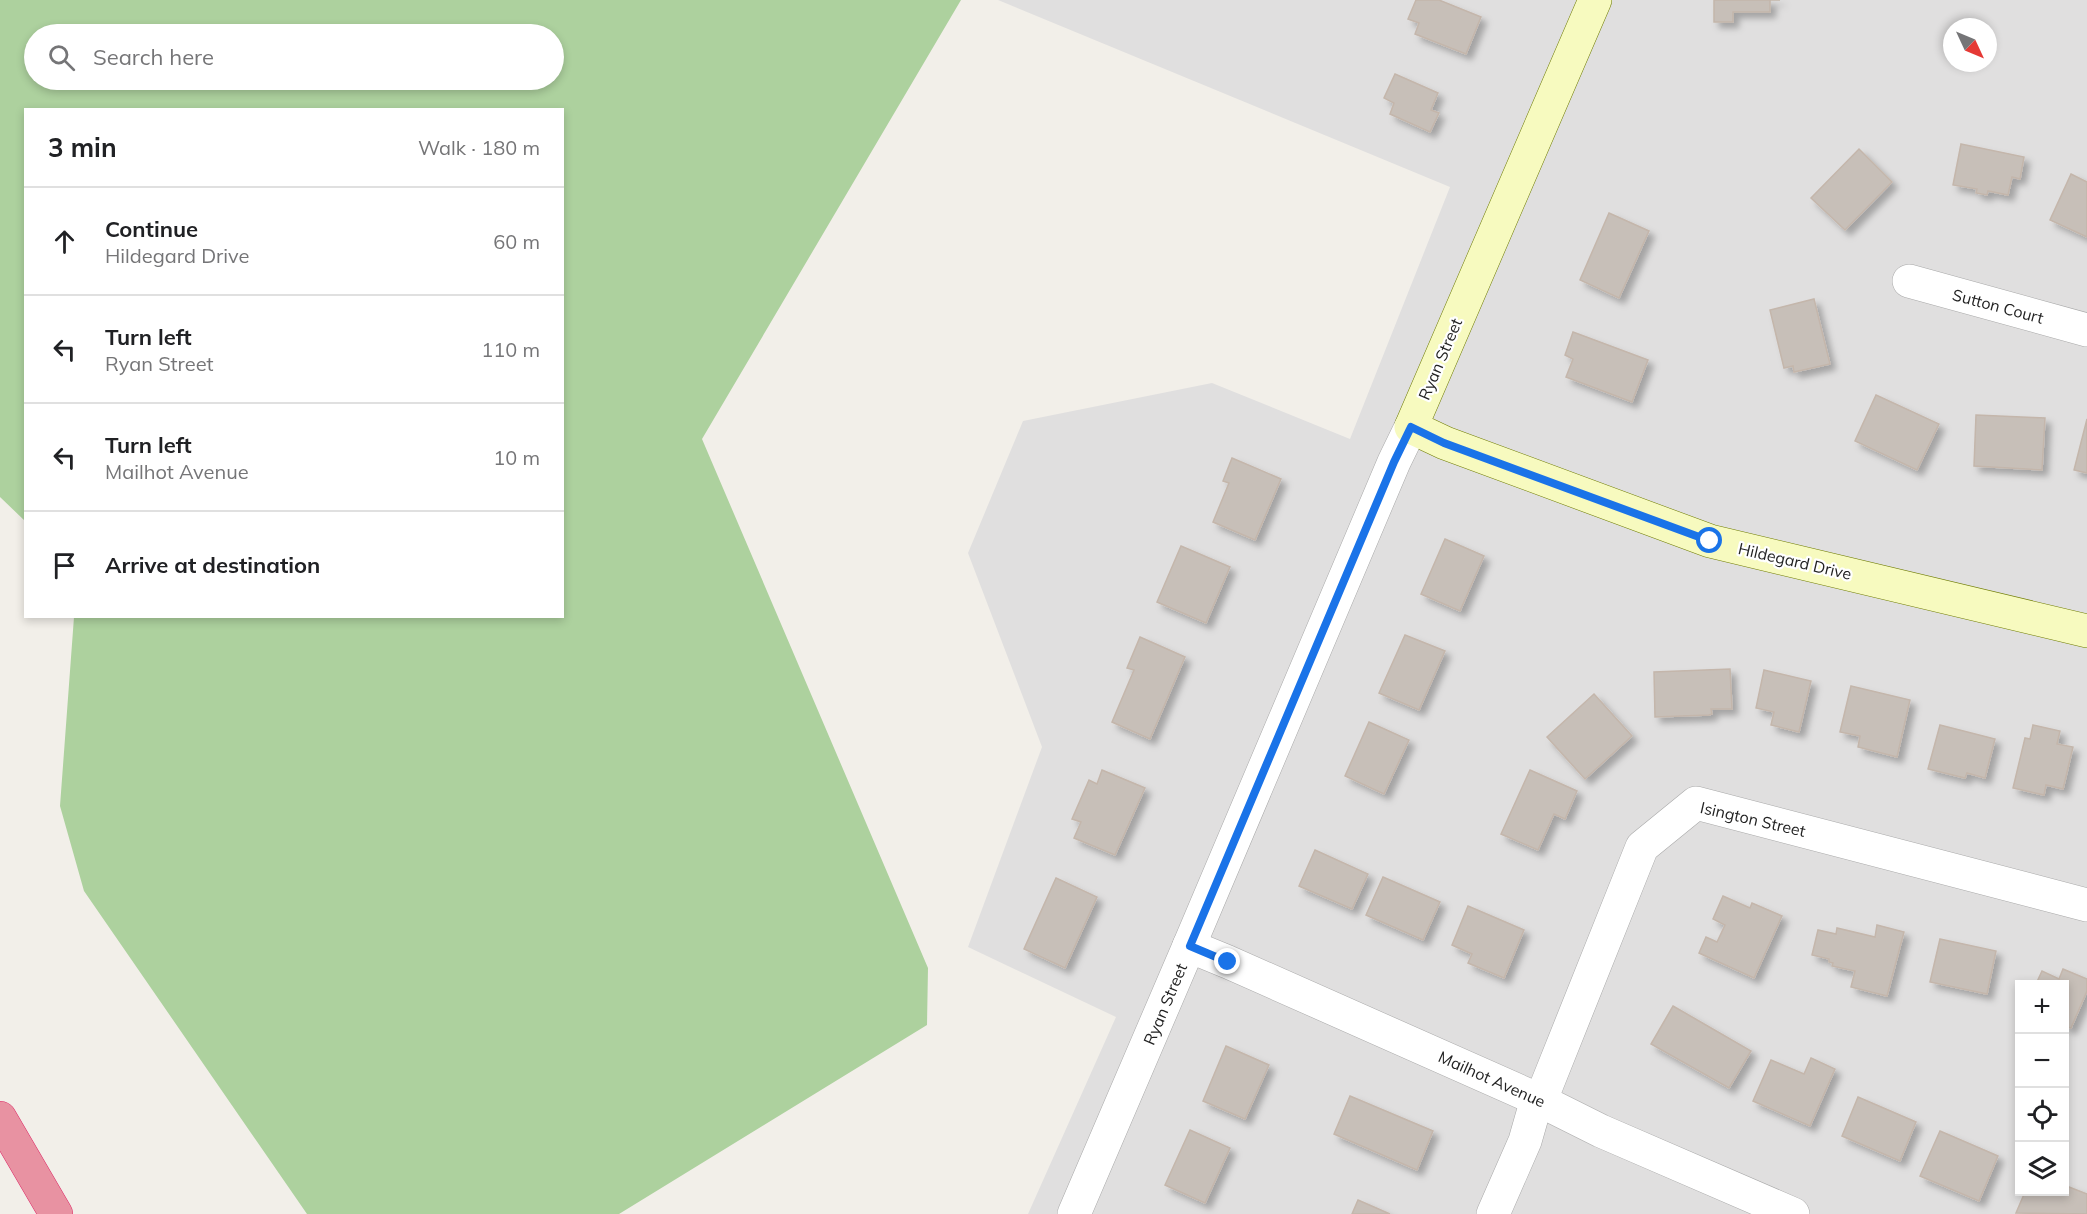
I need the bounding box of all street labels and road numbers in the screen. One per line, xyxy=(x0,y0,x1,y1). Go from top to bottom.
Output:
street label: Sutton Court xyxy=(1950,284,2046,328)
street label: Ryan Street xyxy=(1414,315,1466,403)
street label: Hildegard Drive xyxy=(1736,538,1854,584)
street label: Isington Street xyxy=(1698,797,1808,841)
street label: Ryan Street xyxy=(1139,960,1191,1048)
street label: Mailhot Avenue xyxy=(1435,1046,1549,1112)

